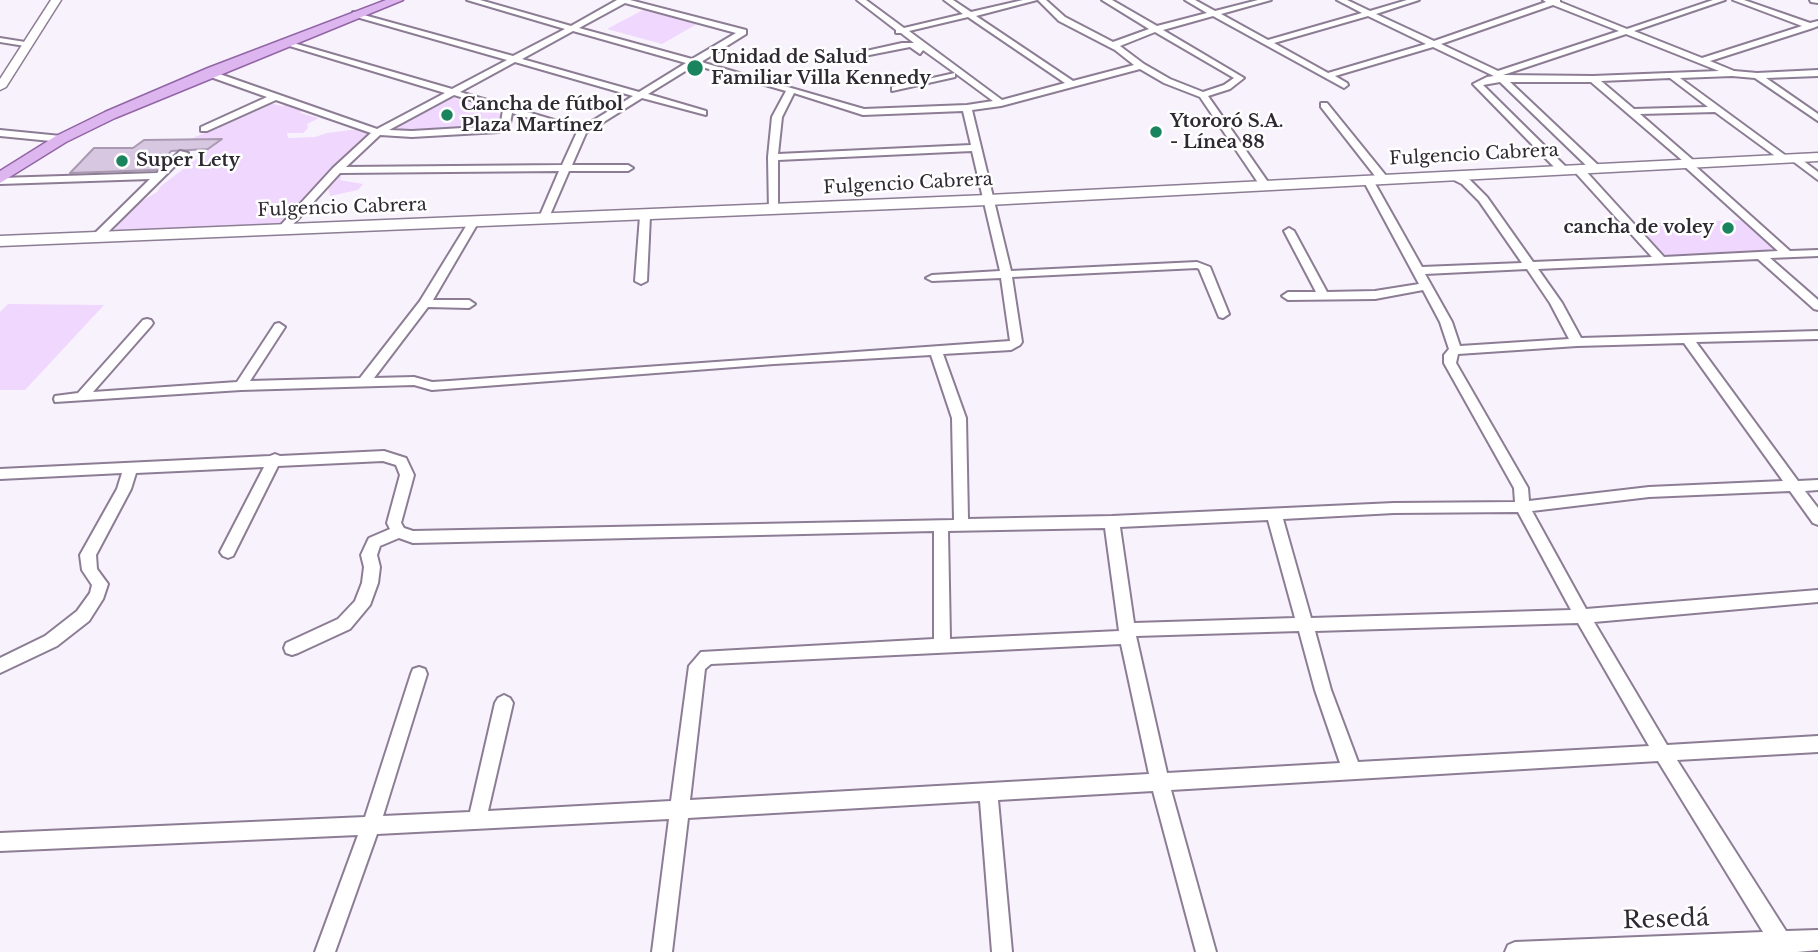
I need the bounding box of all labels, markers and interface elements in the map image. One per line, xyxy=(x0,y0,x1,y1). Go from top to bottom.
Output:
place label: Unidad de Salud Familiar Villa Kennedy xyxy=(711,47,931,90)
marker: Unidad de Salud Familiar Villa Kennedy xyxy=(685,58,705,78)
place label: Cancha de fútbol Plaza Martínez xyxy=(461,94,623,136)
marker: Cancha de fútbol Plaza Martínez xyxy=(439,107,455,123)
place label: Ytororó S.A. - Línea 88 xyxy=(1170,111,1284,154)
marker: Ytororó S.A. - Línea 88 xyxy=(1148,124,1164,140)
street label: Fulgencio Cabrera xyxy=(1389,140,1559,170)
place label: Super Lety xyxy=(136,150,240,172)
marker: Super Lety xyxy=(114,153,130,169)
street label: Fulgencio Cabrera xyxy=(823,169,993,199)
street label: Fulgencio Cabrera xyxy=(257,194,427,222)
place label: cancha de voley xyxy=(1563,217,1714,239)
marker: cancha de voley xyxy=(1720,220,1736,236)
street label: Resedá xyxy=(1622,904,1710,936)

